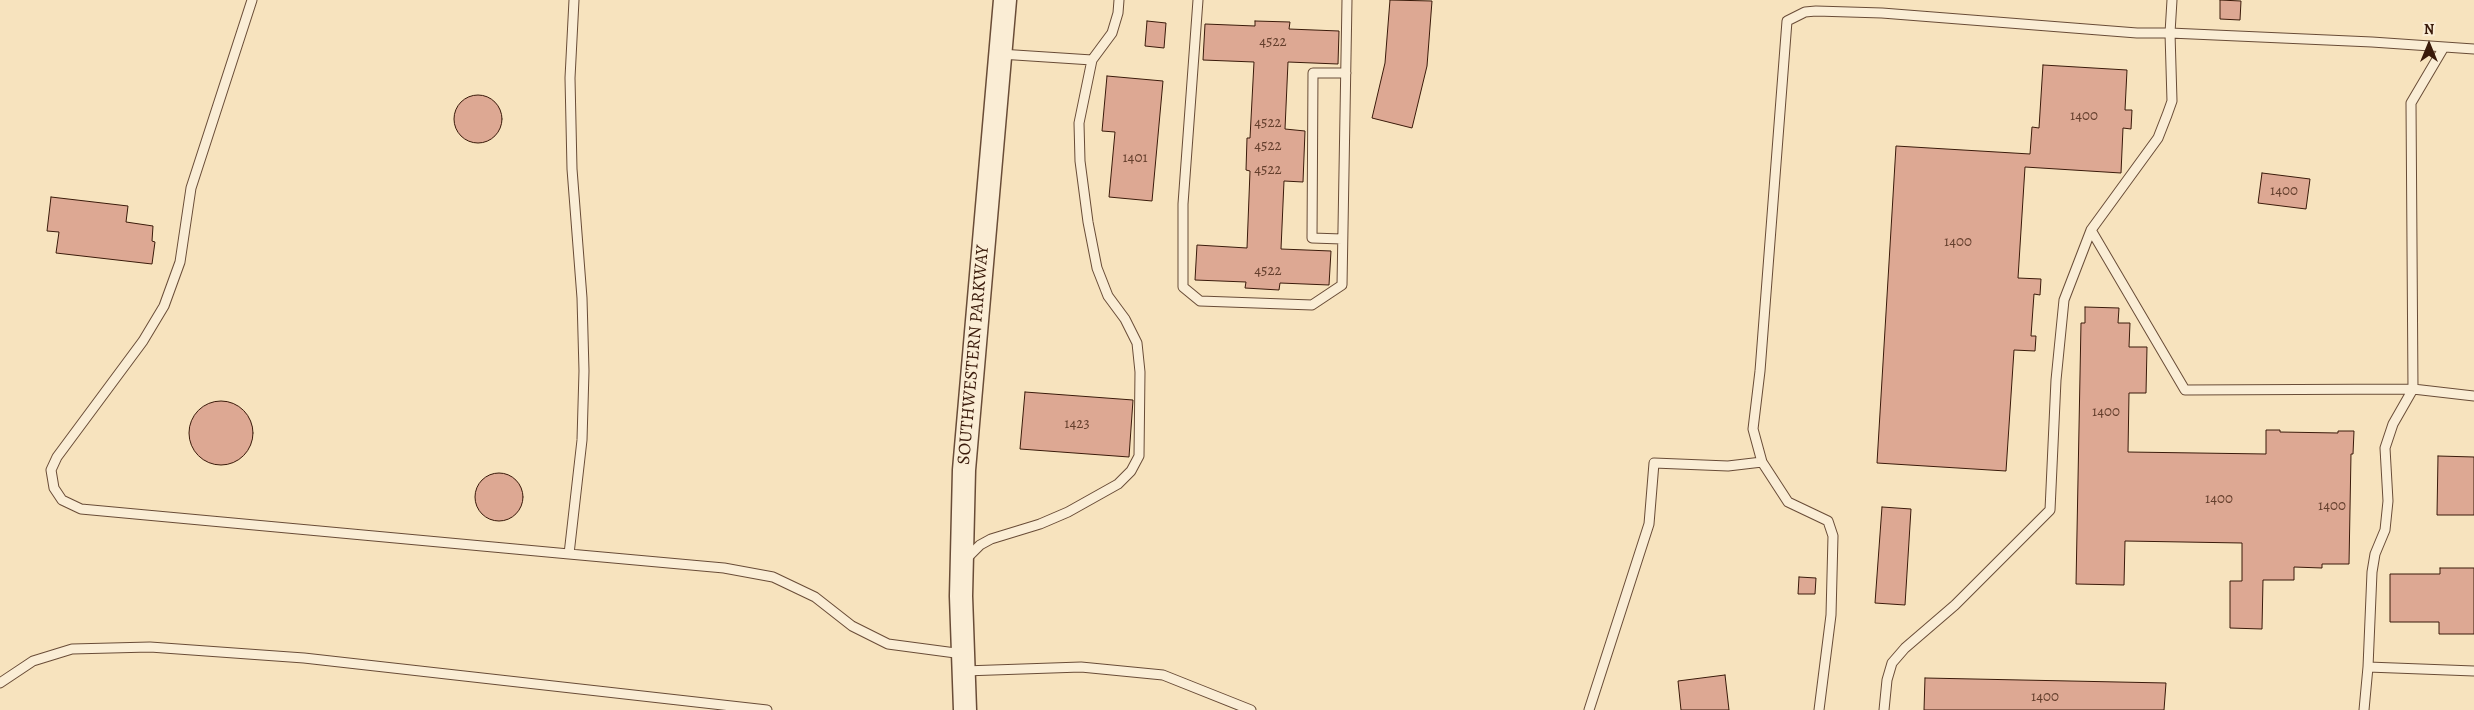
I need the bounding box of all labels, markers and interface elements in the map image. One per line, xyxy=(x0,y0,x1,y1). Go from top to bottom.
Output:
north arrow xyxy=(2404,20,2454,70)
text: N xyxy=(2424,20,2434,39)
house number: 4522 xyxy=(1259,33,1287,51)
house number: 1400 xyxy=(2070,107,2098,125)
house number: 4522 xyxy=(1254,114,1282,132)
house number: 4522 xyxy=(1254,137,1282,155)
house number: 1401 xyxy=(1122,149,1148,167)
house number: 4522 xyxy=(1254,161,1282,179)
house number: 1400 xyxy=(2270,182,2298,200)
house number: 1400 xyxy=(1944,233,1972,251)
street label: SOUTHWESTERN PARKWAY xyxy=(954,244,994,466)
house number: 4522 xyxy=(1254,262,1282,280)
house number: 1400 xyxy=(2092,403,2120,421)
house number: 1423 xyxy=(1064,415,1090,433)
house number: 1400 xyxy=(2205,490,2233,508)
house number: 1400 xyxy=(2318,497,2346,515)
house number: 1400 xyxy=(2031,688,2059,706)

